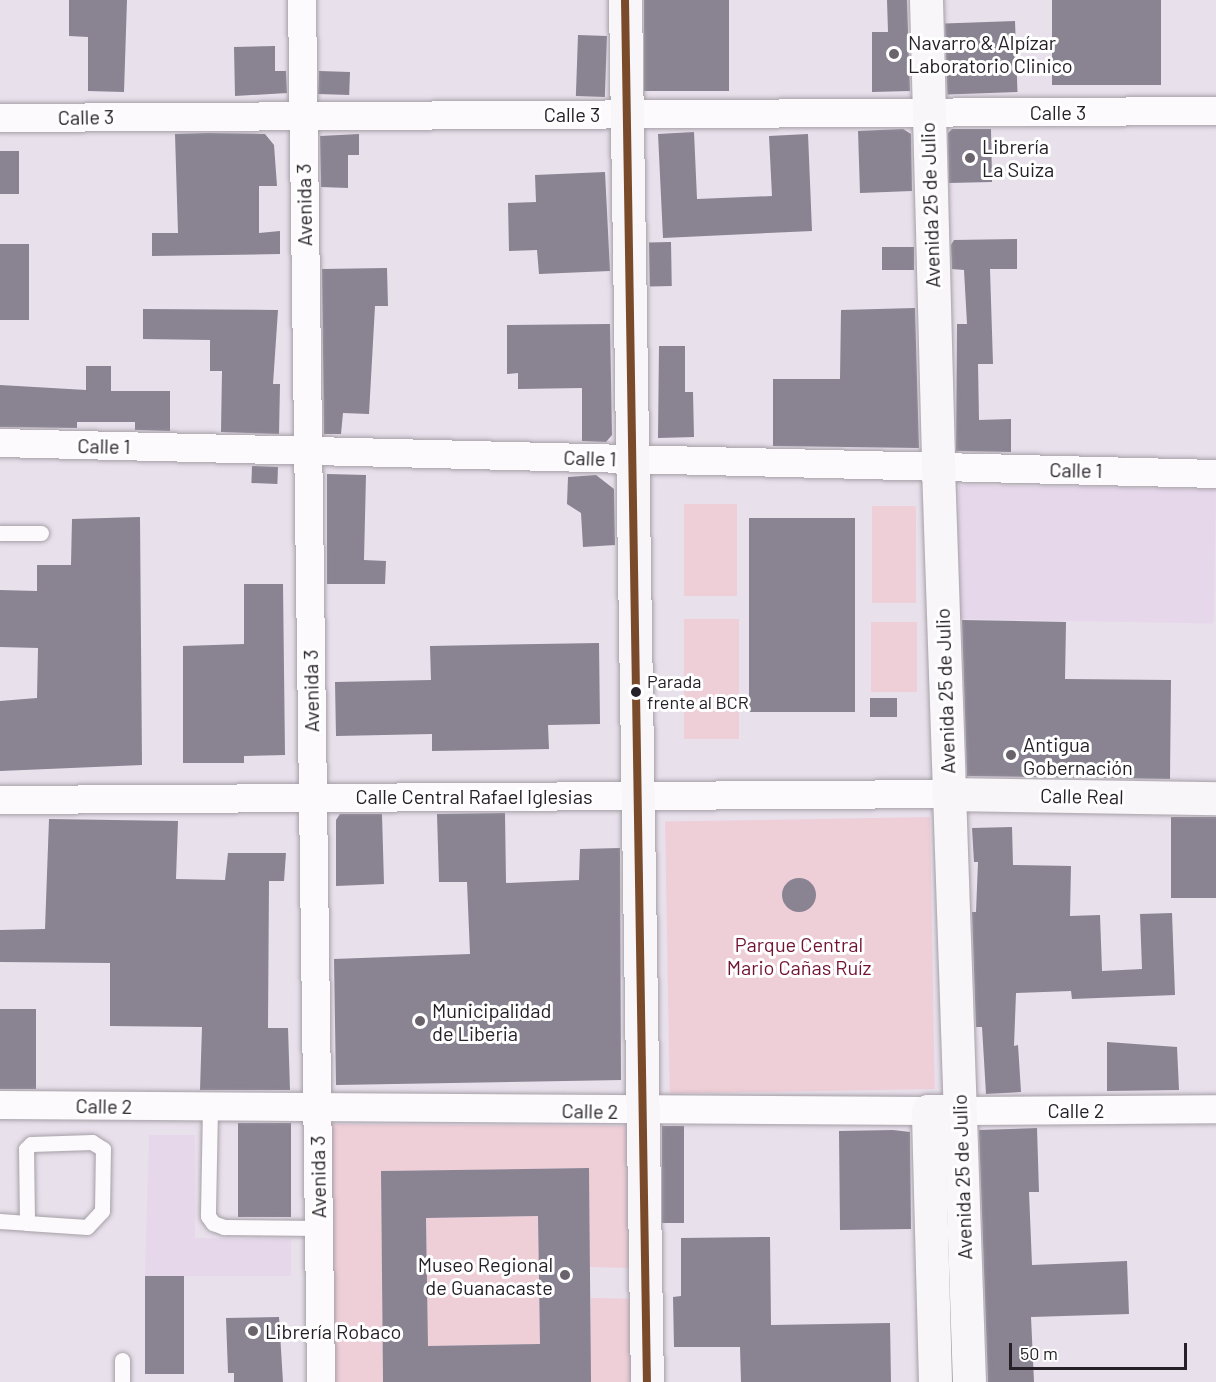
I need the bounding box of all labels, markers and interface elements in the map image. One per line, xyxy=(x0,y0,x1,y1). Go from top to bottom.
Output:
place label: Navarro & Alpízar Laboratorio Clinico xyxy=(908,30,1073,77)
marker: Navarro & Alpízar Laboratorio Clinico xyxy=(885,45,903,63)
street label: Calle 3 xyxy=(1030,100,1086,124)
street label: Calle 3 xyxy=(544,102,600,126)
street label: Calle 3 xyxy=(58,105,114,129)
street label: Avenida 25 de Julio xyxy=(915,122,945,288)
place label: Librería La Suiza xyxy=(982,134,1054,181)
marker: Librería La Suiza xyxy=(963,151,977,165)
street label: Avenida 3 xyxy=(291,163,317,247)
street label: Calle 1 xyxy=(77,434,131,458)
street label: Calle 1 xyxy=(563,445,617,471)
street label: Calle 1 xyxy=(1049,458,1103,482)
street label: Avenida 25 de Julio xyxy=(930,608,960,774)
street label: Avenida 3 xyxy=(298,649,324,733)
place label: Parada frente al BCR xyxy=(647,671,749,714)
marker: Parada frente al BCR xyxy=(630,686,642,698)
place label: Antigua Gobernación xyxy=(1023,732,1133,779)
marker: Antigua Gobernación xyxy=(1004,748,1018,762)
street label: Calle Real xyxy=(1040,783,1124,809)
street label: Calle Central Rafael Iglesias xyxy=(355,784,593,808)
park label: Parque Central Mario Cañas Ruíz xyxy=(727,932,871,979)
place label: Municipalidad de Liberia xyxy=(432,998,551,1045)
marker: Municipalidad de Liberia xyxy=(413,1014,427,1028)
street label: Calle 2 xyxy=(75,1094,133,1118)
street label: Avenida 25 de Julio xyxy=(947,1094,977,1260)
street label: Calle 2 xyxy=(1048,1098,1104,1122)
street label: Calle 2 xyxy=(561,1099,619,1123)
street label: Avenida 3 xyxy=(305,1135,331,1219)
place label: Museo Regional de Guanacaste xyxy=(418,1252,553,1299)
marker: Museo Regional de Guanacaste xyxy=(558,1268,572,1282)
place label: Librería Robaco xyxy=(265,1319,401,1343)
marker: Librería Robaco xyxy=(246,1324,260,1338)
scale bar xyxy=(1012,1331,1190,1369)
text: 50 m xyxy=(1020,1342,1058,1364)

